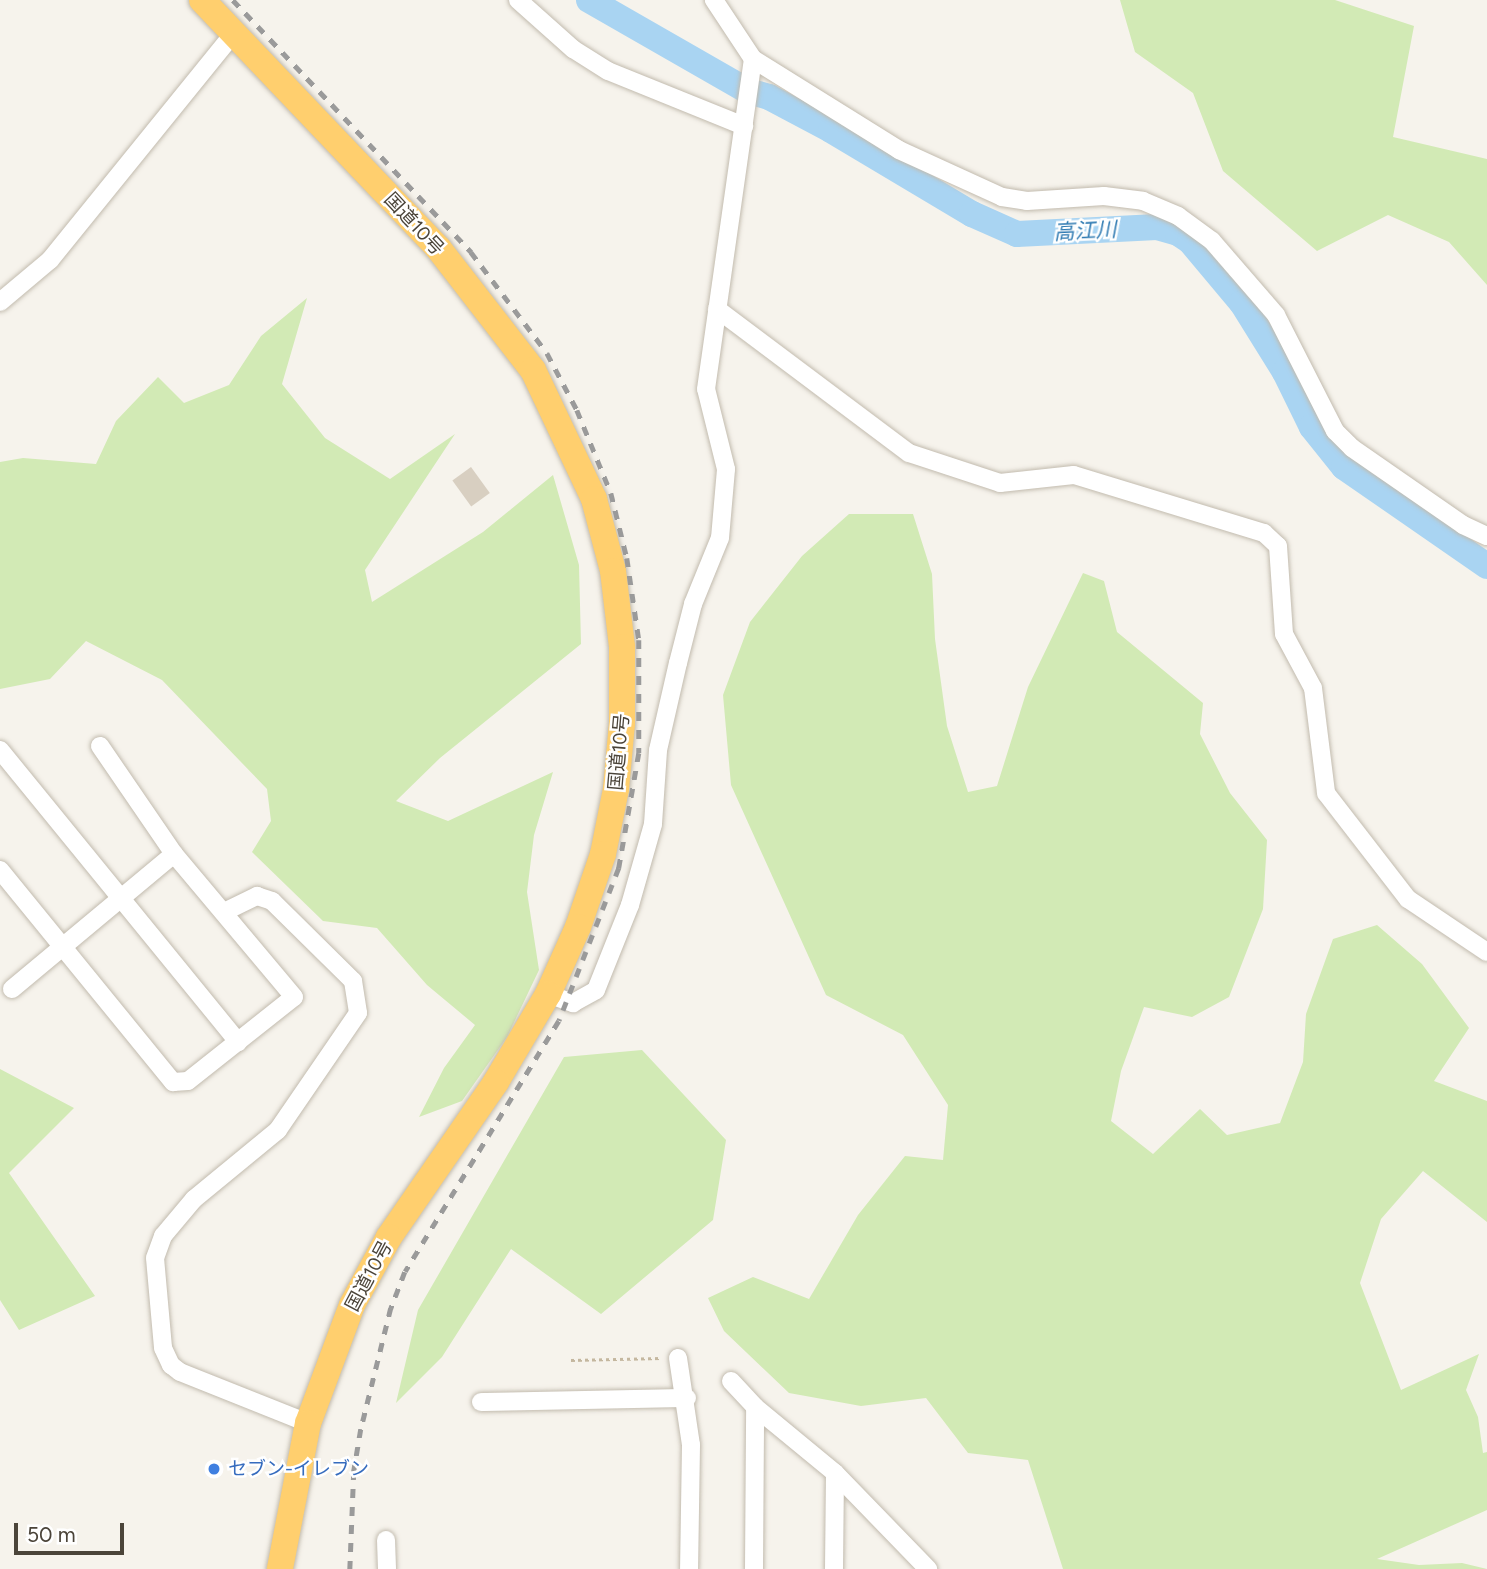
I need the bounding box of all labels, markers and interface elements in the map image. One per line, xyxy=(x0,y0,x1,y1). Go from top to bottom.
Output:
street label: 国道10号 xyxy=(379,188,449,260)
water label: 高江川 xyxy=(1053,217,1117,245)
street label: 国道10号 xyxy=(604,713,634,791)
street label: 国道10号 xyxy=(341,1237,397,1315)
place label: セブン-イレブン xyxy=(228,1458,369,1480)
marker: セブン-イレブン xyxy=(206,1461,222,1477)
scale bar xyxy=(18,1510,128,1554)
text: 50 m xyxy=(27,1522,76,1547)

